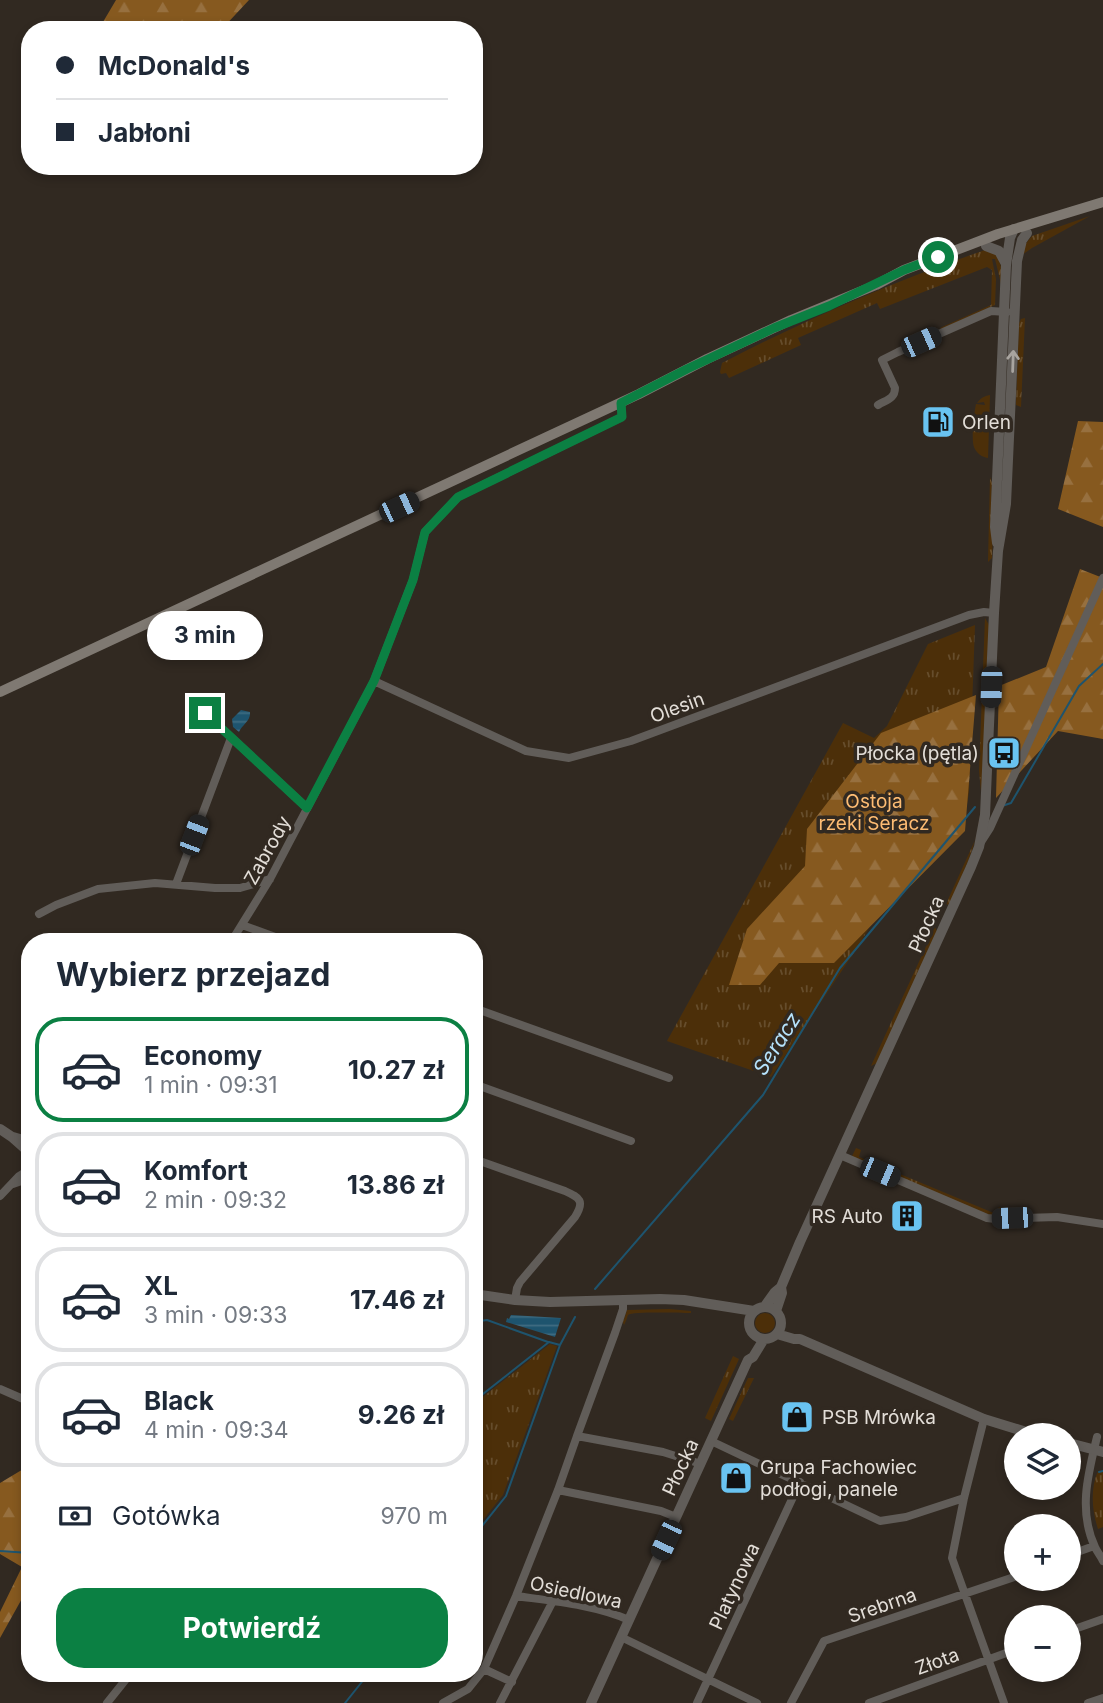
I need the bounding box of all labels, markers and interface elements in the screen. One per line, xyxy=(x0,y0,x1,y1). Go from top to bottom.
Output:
text: McDonald's xyxy=(98,50,250,81)
text: Jabłoni xyxy=(98,117,191,148)
route start xyxy=(922,241,954,273)
car xyxy=(898,324,945,360)
one-way arrow xyxy=(1006,350,1019,373)
fuel station icon: Orlen xyxy=(919,403,957,441)
place label: Orlen xyxy=(962,411,1011,434)
car xyxy=(376,489,423,525)
callout: 3 min xyxy=(147,612,263,660)
text: 3 min xyxy=(174,621,236,649)
car xyxy=(980,666,1003,708)
street label: Olesin xyxy=(647,687,707,728)
route end xyxy=(189,697,221,729)
bus stop icon: Płocka (pętla) xyxy=(985,734,1023,772)
place label: Płocka (pętla) xyxy=(856,742,979,765)
park label: Ostoja rzeki Seracz xyxy=(819,790,929,835)
car xyxy=(177,812,212,858)
street label: Zabrody xyxy=(239,812,296,889)
street label: Płocka xyxy=(904,892,949,956)
text: Wybierz przejazd xyxy=(56,955,330,994)
water label: Seracz xyxy=(748,1007,806,1080)
icon: car xyxy=(60,1038,123,1101)
text: Economy xyxy=(144,1040,262,1071)
text: 10.27 zł xyxy=(348,1054,444,1085)
text: 1 min · 09:31 xyxy=(144,1071,278,1099)
icon: car xyxy=(60,1153,123,1216)
car xyxy=(857,1154,904,1190)
text: Komfort xyxy=(144,1155,248,1186)
text: 13.86 zł xyxy=(347,1169,444,1200)
text: 2 min · 09:32 xyxy=(144,1186,287,1214)
building icon: RS Auto xyxy=(888,1197,926,1235)
place label: RS Auto xyxy=(811,1205,883,1228)
car xyxy=(991,1207,1034,1229)
icon: car xyxy=(60,1268,123,1331)
text: XL xyxy=(144,1270,178,1301)
text: 17.46 zł xyxy=(350,1284,444,1315)
text: 3 min · 09:33 xyxy=(144,1301,287,1329)
icon: car xyxy=(60,1383,123,1446)
text: Black xyxy=(144,1385,214,1416)
shop icon: PSB Mrówka xyxy=(778,1398,816,1436)
text: 9.26 zł xyxy=(358,1399,444,1430)
place label: PSB Mrówka xyxy=(822,1406,936,1429)
text: 4 min · 09:34 xyxy=(144,1416,289,1444)
map controls xyxy=(1004,1423,1081,1682)
button: layers xyxy=(1004,1423,1081,1500)
street label: Płocka xyxy=(657,1435,704,1499)
place label: Grupa Fachowiec podłogi, panele xyxy=(760,1456,917,1501)
shop icon: Grupa Fachowiec podłogi, panele xyxy=(717,1459,755,1497)
icon: cash xyxy=(56,1497,94,1535)
text: Gotówka xyxy=(112,1500,221,1531)
text: 970 m xyxy=(380,1502,448,1530)
button: + xyxy=(1004,1514,1081,1591)
car xyxy=(648,1517,685,1563)
street label: Platynowa xyxy=(704,1539,765,1633)
street label: Osiedlowa xyxy=(528,1571,624,1613)
street label: Srebrna xyxy=(845,1583,920,1628)
button: Potwierdź xyxy=(56,1588,448,1668)
button: − xyxy=(1004,1605,1081,1682)
street label: Złota xyxy=(912,1643,962,1680)

